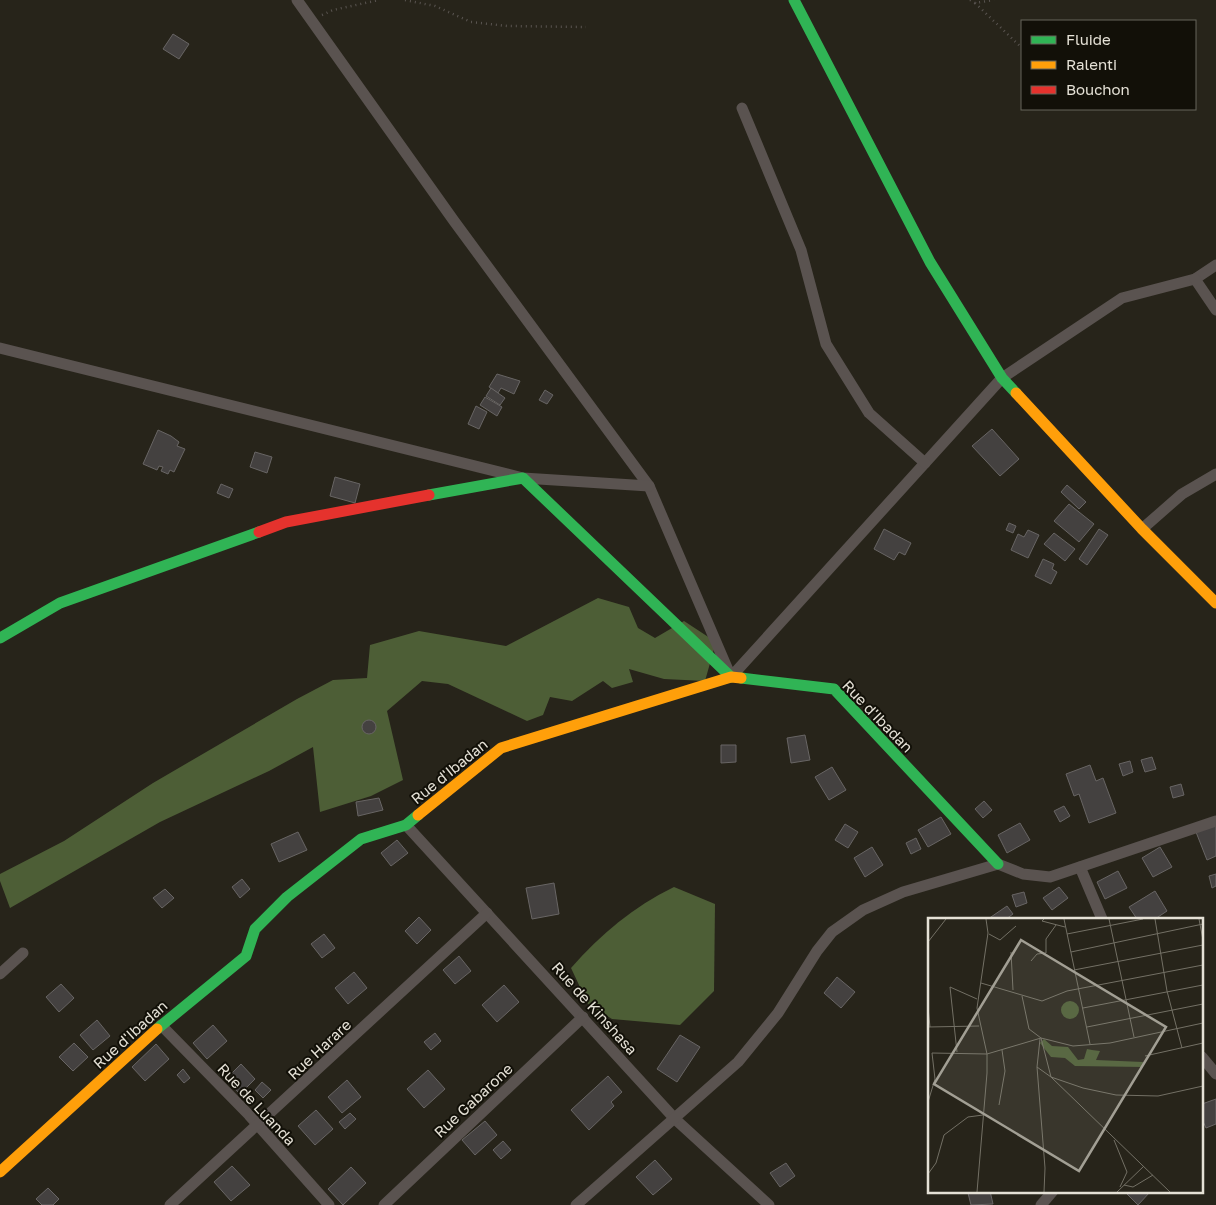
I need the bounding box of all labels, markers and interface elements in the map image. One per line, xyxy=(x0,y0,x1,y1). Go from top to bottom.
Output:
legend xyxy=(1021,20,1196,110)
text: Fluide xyxy=(1066,30,1111,48)
text: Ralenti xyxy=(1066,55,1117,73)
text: Bouchon xyxy=(1066,80,1130,98)
street label: Rue d'Ibadan xyxy=(839,676,917,756)
street label: Rue d'Ibadan xyxy=(407,735,491,807)
inset map xyxy=(928,918,1204,1192)
street label: Rue de Kinshasa xyxy=(549,958,641,1058)
street label: Rue d'Ibadan xyxy=(89,996,171,1072)
street label: Rue Harare xyxy=(284,1015,355,1083)
street label: Rue de Luanda xyxy=(214,1059,300,1149)
street label: Rue Gabarone xyxy=(430,1059,516,1141)

